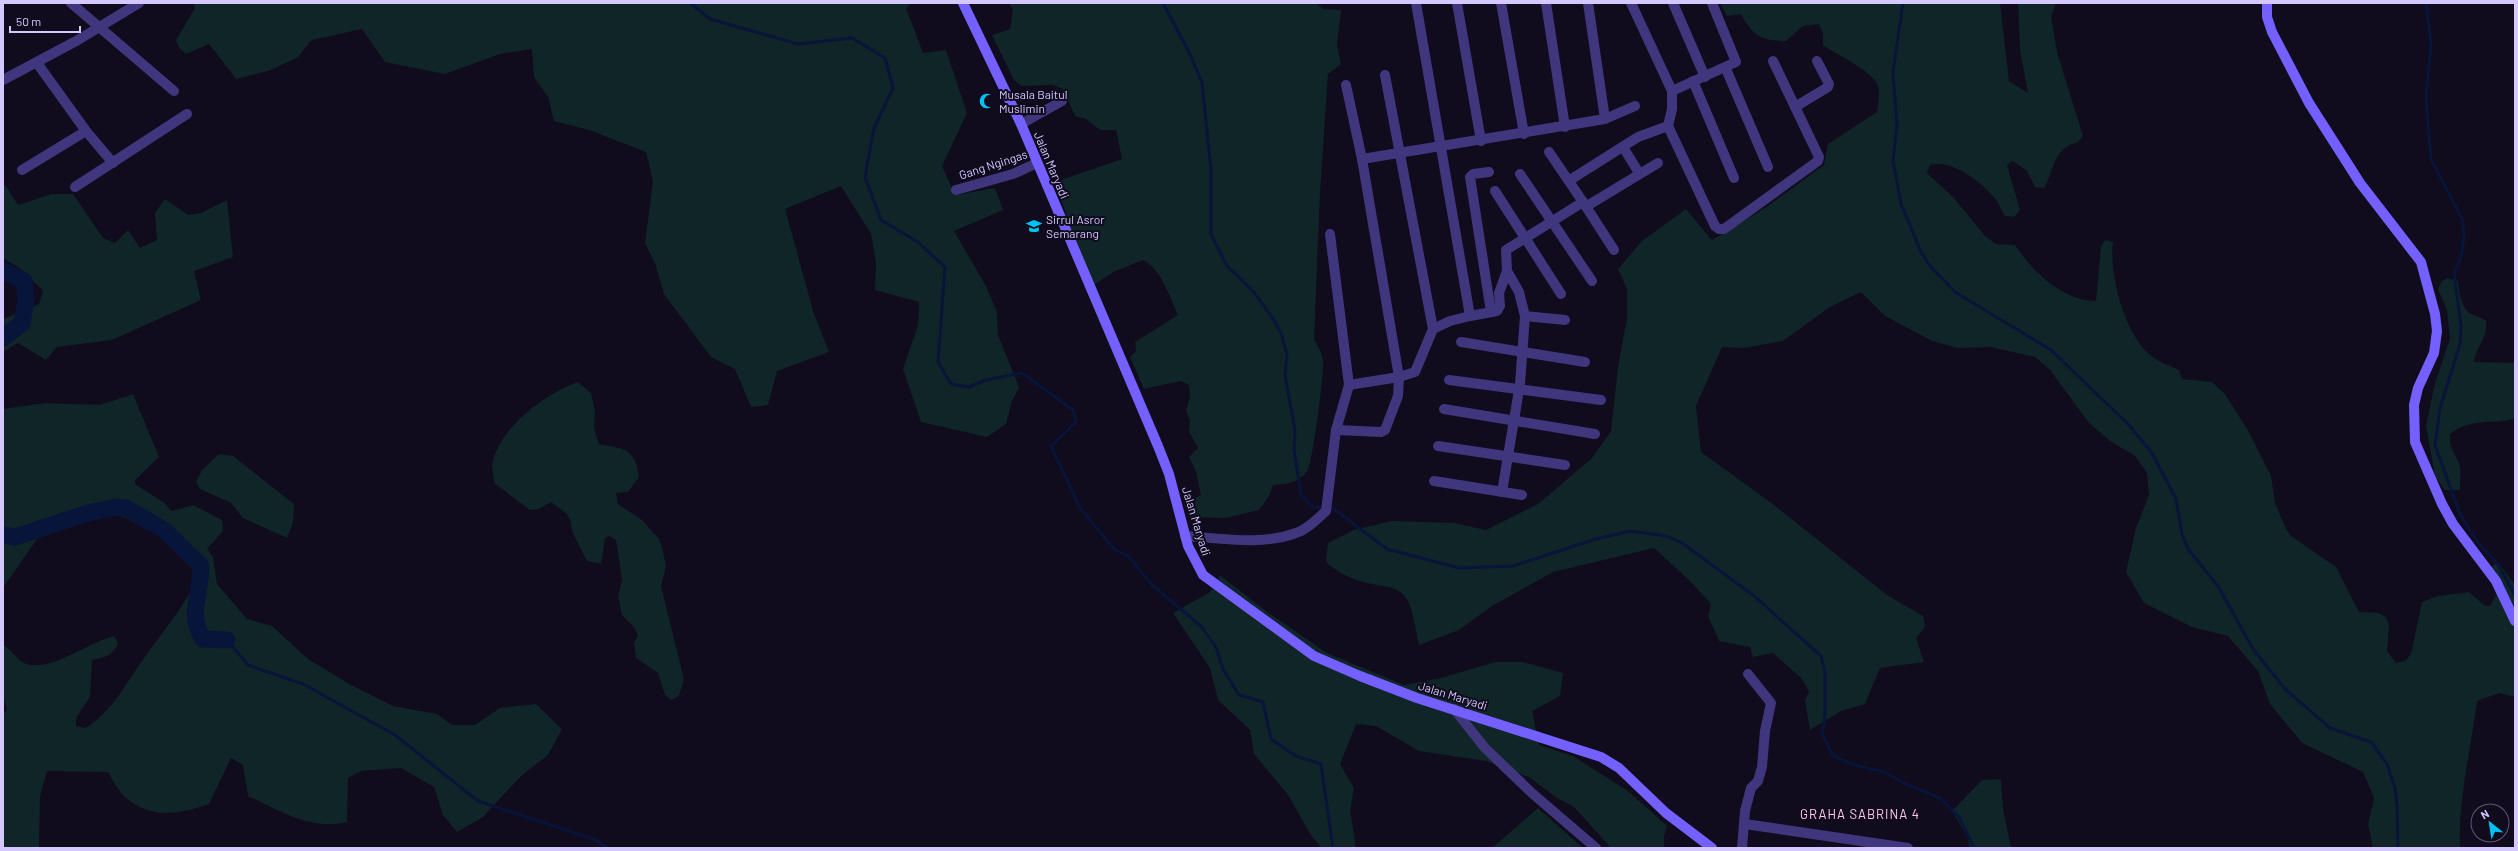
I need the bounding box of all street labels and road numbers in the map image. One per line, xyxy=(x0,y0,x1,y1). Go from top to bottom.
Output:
street label: Jalan Maryadi xyxy=(1032,129,1072,201)
street label: Gang Ngingas xyxy=(957,146,1029,182)
street label: Jalan Maryadi xyxy=(1180,485,1214,557)
street label: Jalan Maryadi xyxy=(1417,678,1489,712)

